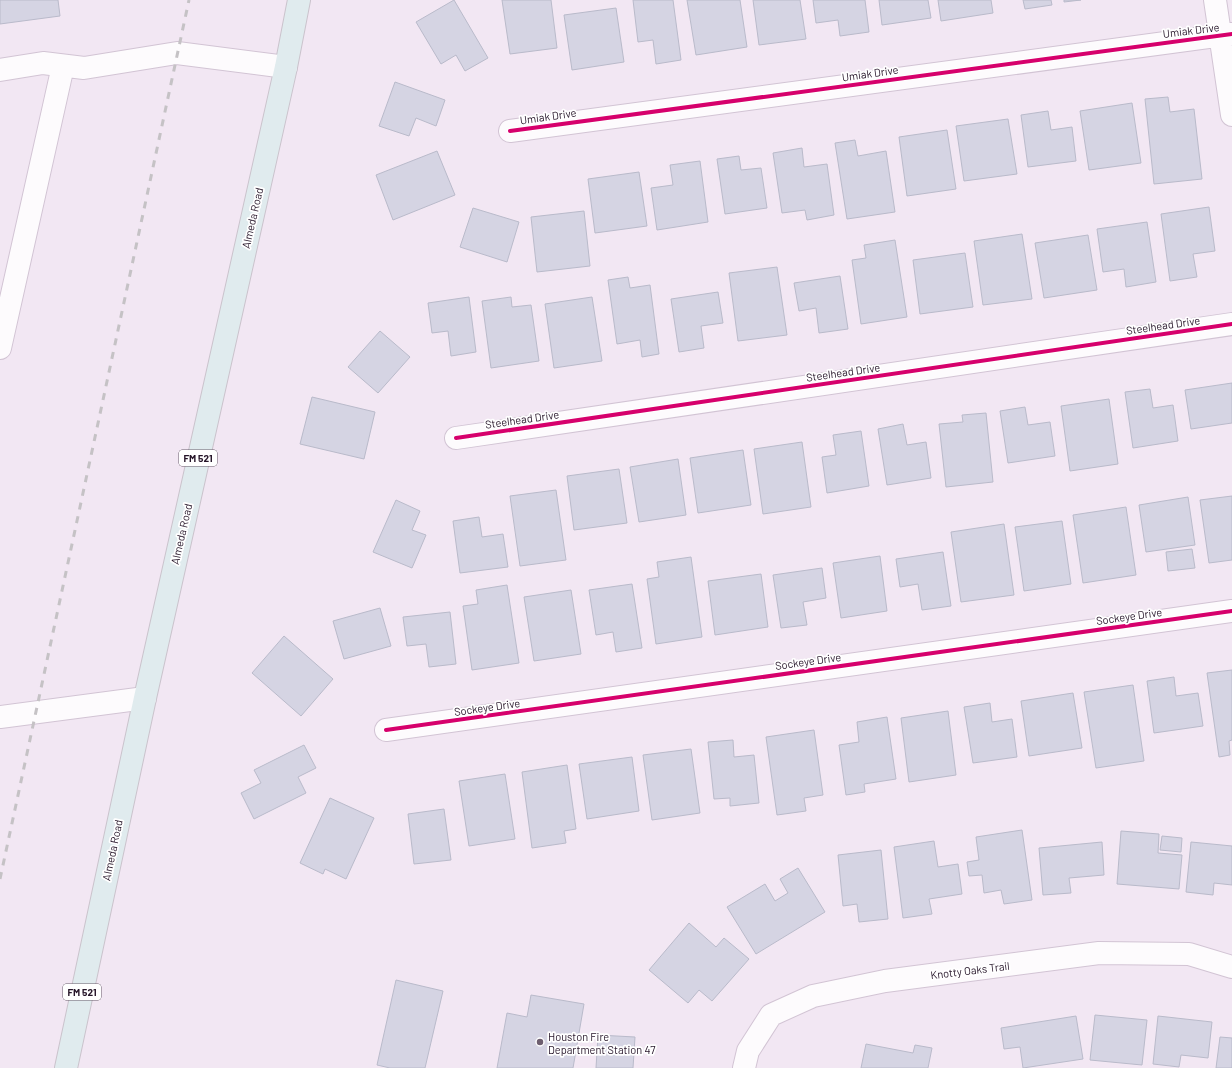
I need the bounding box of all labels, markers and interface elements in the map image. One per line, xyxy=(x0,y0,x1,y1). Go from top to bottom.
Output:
street label: Umiak Drive xyxy=(1162,20,1220,40)
street label: Umiak Drive xyxy=(841,63,899,83)
street label: Umiak Drive xyxy=(519,106,577,126)
street label: Almeda Road xyxy=(239,186,265,250)
street label: Steelhead Drive xyxy=(1125,313,1201,337)
street label: Steelhead Drive xyxy=(805,360,881,384)
street label: Steelhead Drive xyxy=(484,407,560,431)
road number: FM 521 xyxy=(179,450,217,466)
street label: Almeda Road xyxy=(168,502,194,566)
street label: Sockeye Drive xyxy=(1095,605,1163,627)
street label: Sockeye Drive xyxy=(774,650,842,672)
street label: Sockeye Drive xyxy=(453,696,521,718)
street label: Almeda Road xyxy=(99,818,125,882)
street label: Knotty Oaks Trail xyxy=(930,959,1010,981)
road number: FM 521 xyxy=(63,984,101,1000)
place label: Houston Fire Department Station 47 xyxy=(548,1030,655,1056)
marker: Houston Fire Department Station 47 xyxy=(535,1037,545,1047)

